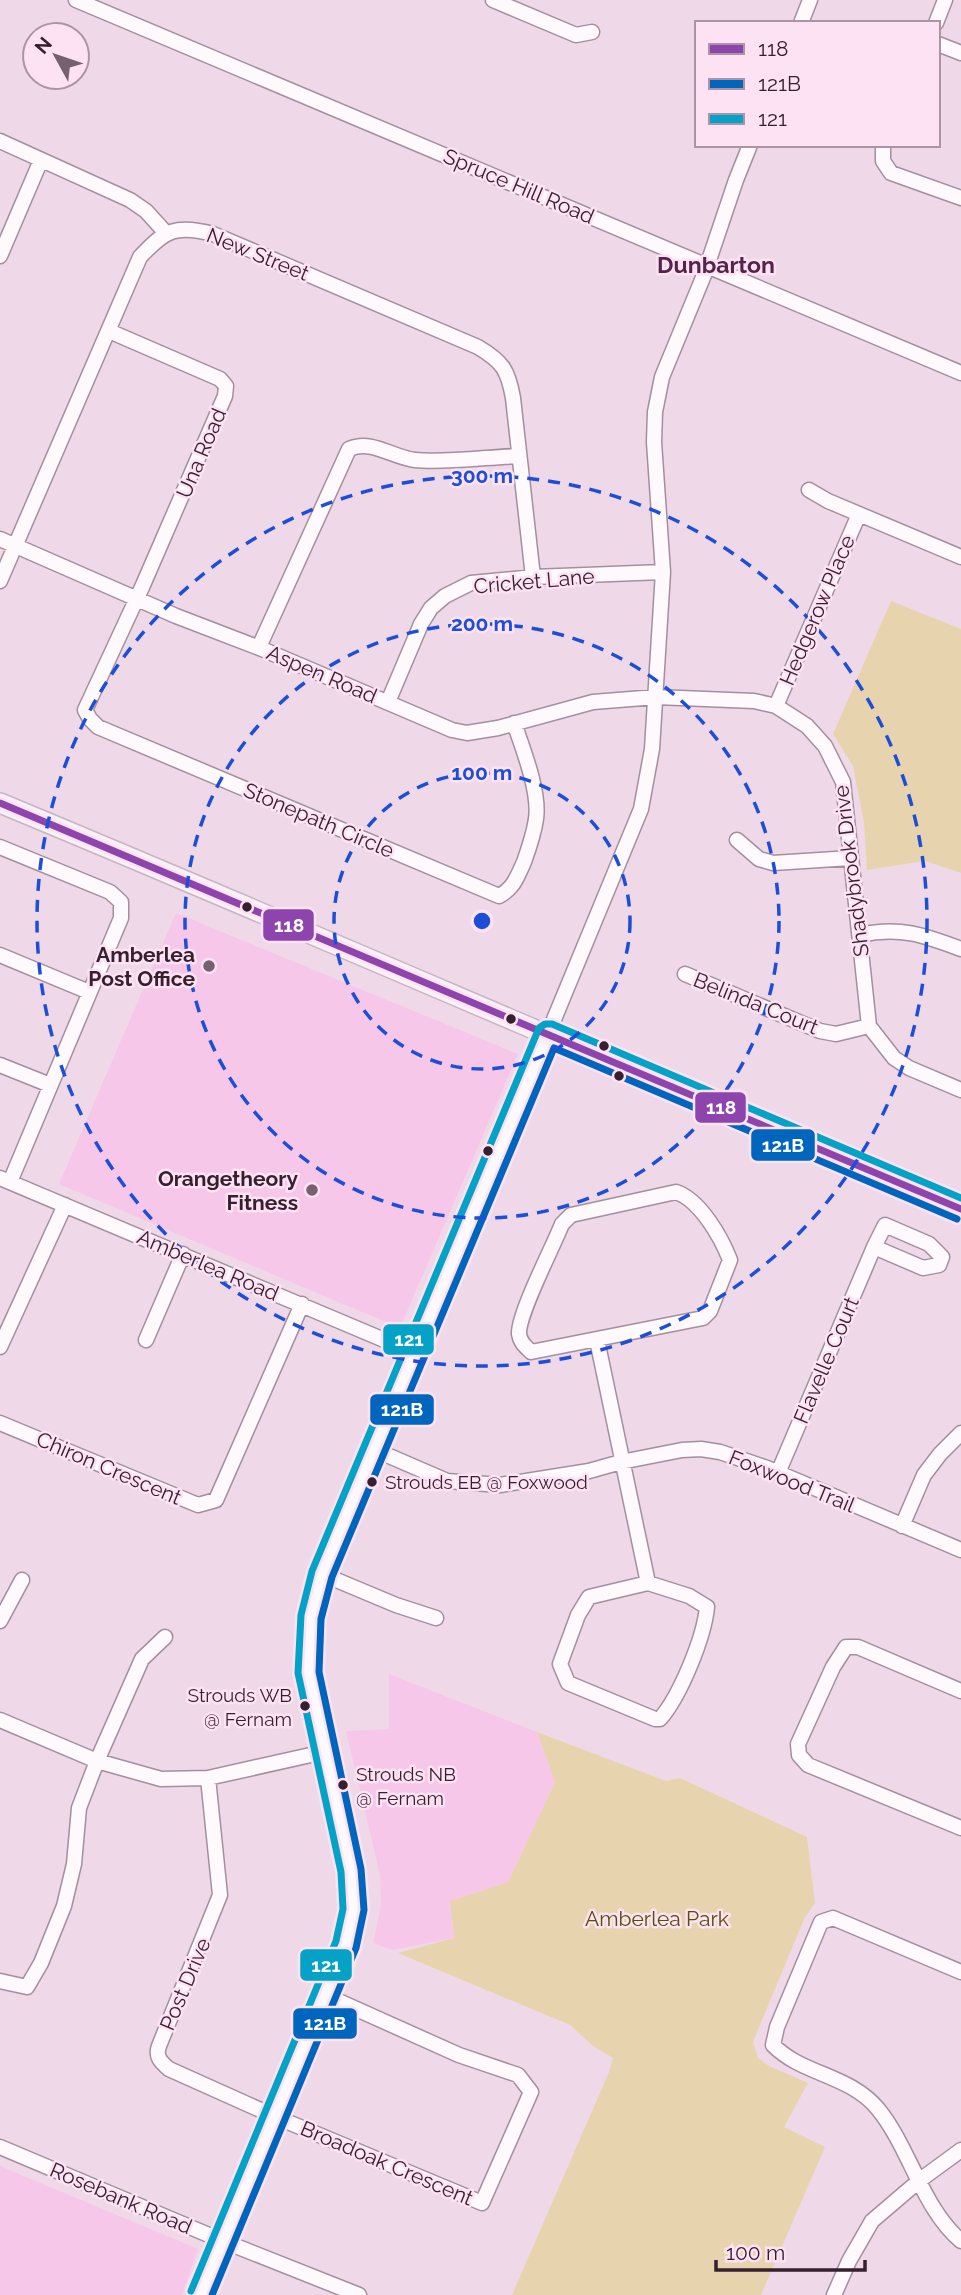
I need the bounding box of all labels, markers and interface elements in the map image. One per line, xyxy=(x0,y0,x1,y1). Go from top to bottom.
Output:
north arrow xyxy=(21,21,91,91)
legend xyxy=(695,21,940,147)
text: N xyxy=(30,32,56,58)
text: 118 xyxy=(758,36,788,61)
text: 121B xyxy=(758,71,801,96)
text: 121 xyxy=(758,106,787,131)
street label: Spruce Hill Road xyxy=(440,143,598,229)
street label: New Street xyxy=(203,222,313,286)
district label: Dunbarton xyxy=(657,251,775,278)
street label: Una Road xyxy=(171,404,231,502)
text: 300 m xyxy=(451,463,513,488)
street label: Hedgerow Place xyxy=(774,531,860,689)
street label: Cricket Lane xyxy=(472,563,596,599)
text: 200 m xyxy=(451,611,513,636)
street label: Aspen Road xyxy=(263,640,381,708)
text: 100 m xyxy=(452,760,512,785)
street label: Stonepath Circle xyxy=(240,777,398,863)
street label: Shadybrook Drive xyxy=(828,784,874,958)
unlabelled marker xyxy=(240,900,254,914)
line badge: 118 xyxy=(262,908,315,942)
centre of rings xyxy=(470,909,494,933)
text: 118 xyxy=(274,914,304,936)
place label: Amberlea Post Office xyxy=(88,942,195,991)
marker: Amberlea Post Office xyxy=(201,958,217,974)
street label: Belinda Court xyxy=(690,967,822,1039)
unlabelled marker xyxy=(504,1012,518,1026)
unlabelled marker xyxy=(597,1039,611,1053)
unlabelled marker xyxy=(612,1069,626,1083)
line badge: 118 xyxy=(694,1091,747,1124)
text: 118 xyxy=(706,1096,736,1118)
line badge: 121B xyxy=(750,1128,816,1162)
text: 121B xyxy=(762,1134,804,1156)
unlabelled marker xyxy=(481,1144,495,1158)
place label: Orangetheory Fitness xyxy=(158,1166,298,1215)
marker: Orangetheory Fitness xyxy=(304,1182,320,1198)
street label: Amberlea Road xyxy=(133,1224,283,1306)
street label: Flavelle Court xyxy=(788,1293,864,1427)
line badge: 121 xyxy=(382,1323,435,1356)
text: 121 xyxy=(394,1328,424,1350)
line badge: 121B xyxy=(369,1393,435,1426)
text: 121B xyxy=(381,1398,423,1420)
street label: Chiron Crescent xyxy=(33,1426,185,1510)
street label: Foxwood Trail xyxy=(725,1444,859,1518)
place label: Strouds EB @ Foxwood xyxy=(385,1471,588,1493)
marker: Strouds EB @ Foxwood xyxy=(365,1475,379,1489)
place label: Strouds WB @ Fernam xyxy=(188,1684,292,1730)
marker: Strouds WB @ Fernam xyxy=(298,1699,312,1713)
place label: Strouds NB @ Fernam xyxy=(356,1763,456,1809)
marker: Strouds NB @ Fernam xyxy=(336,1778,350,1792)
park label: Amberlea Park xyxy=(585,1906,729,1931)
street label: Post Drive xyxy=(154,1934,216,2034)
line badge: 121 xyxy=(299,1948,353,1982)
text: 121 xyxy=(311,1954,341,1976)
line badge: 121B xyxy=(292,2007,358,2040)
text: 121B xyxy=(304,2012,346,2034)
street label: Broadoak Crescent xyxy=(297,2115,477,2211)
street label: Rosebank Road xyxy=(46,2157,196,2239)
scale bar xyxy=(716,2228,865,2272)
text: 100 m xyxy=(726,2240,785,2265)

